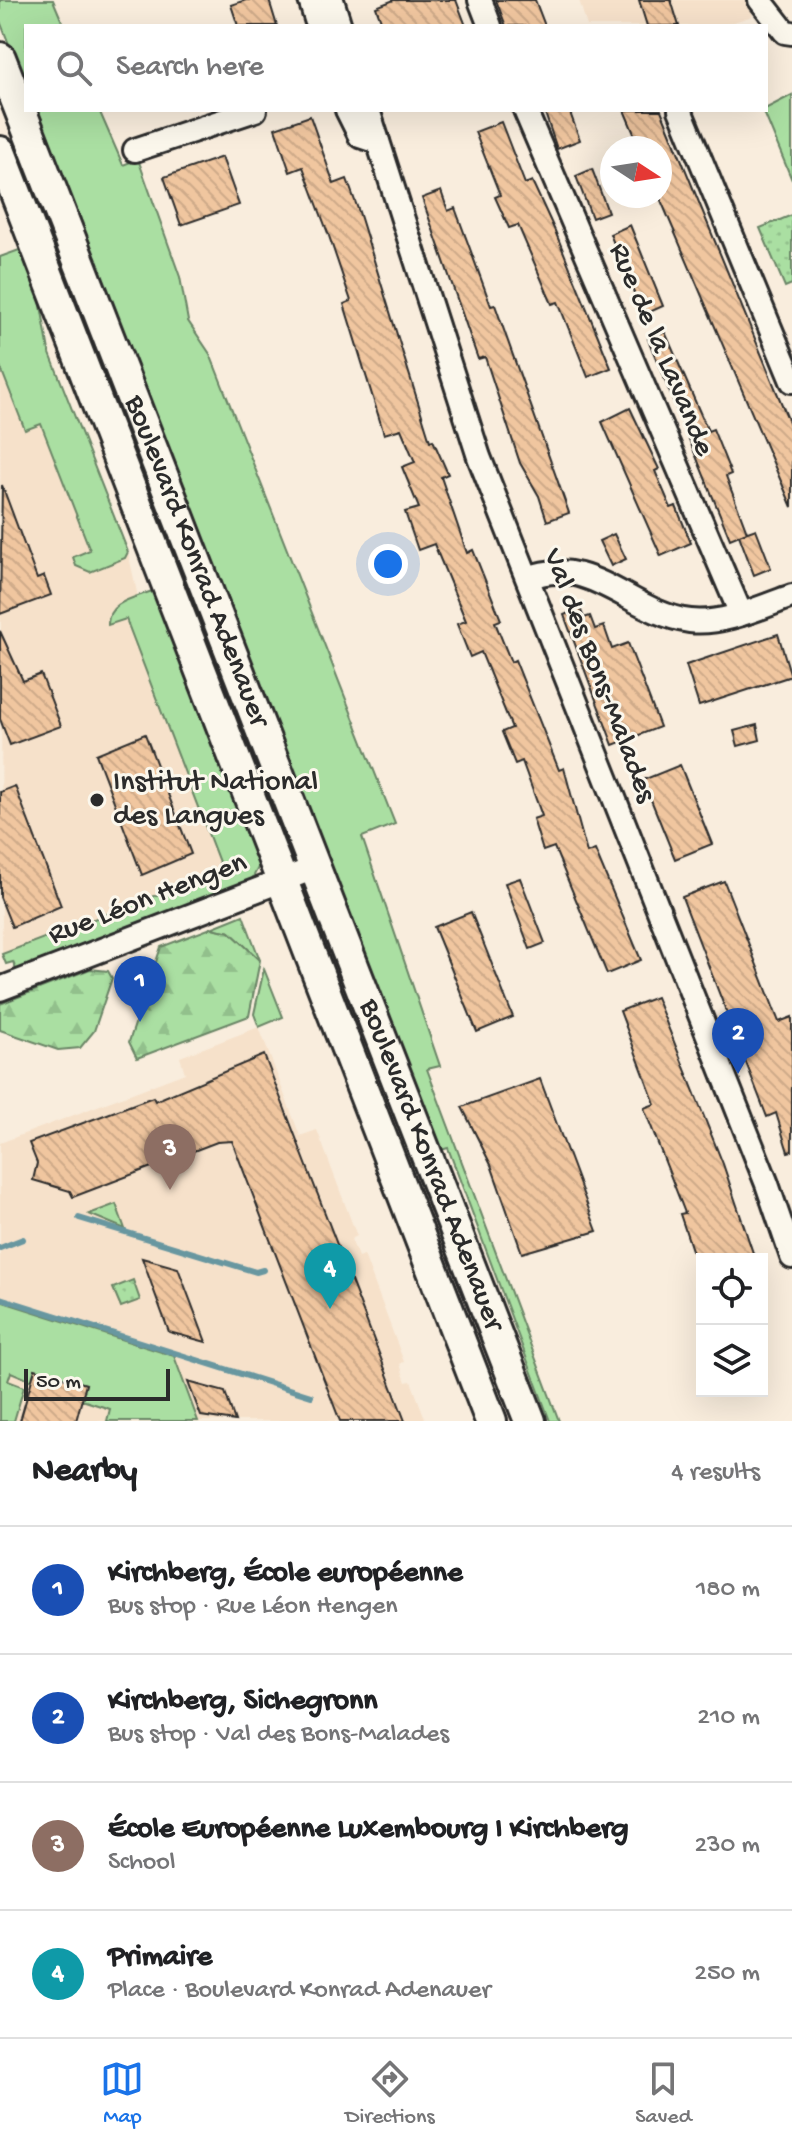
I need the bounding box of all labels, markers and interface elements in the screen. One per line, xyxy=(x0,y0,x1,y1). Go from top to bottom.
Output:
search box xyxy=(24,24,768,112)
icon: search xyxy=(52,46,96,90)
text: Search here xyxy=(116,51,264,86)
north arrow xyxy=(600,136,672,208)
street label: Rue de la Lavande xyxy=(599,238,721,462)
street label: Boulevard Konrad Adenauer xyxy=(115,390,277,734)
street label: Val des Bons-Malades xyxy=(533,543,663,809)
your location xyxy=(368,544,408,584)
place label: Institut National des Langues xyxy=(113,766,318,835)
marker: Institut National des Langues xyxy=(88,791,106,809)
street label: Rue Léon Hengen xyxy=(44,846,252,954)
pin: 1 xyxy=(114,956,166,1022)
street label: Boulevard Konrad Adenauer xyxy=(350,994,512,1338)
pin: 2 xyxy=(712,1008,764,1074)
pin: 3 xyxy=(144,1124,196,1190)
pin: 4 xyxy=(304,1243,356,1309)
map controls xyxy=(696,1253,768,1397)
button: locate xyxy=(696,1253,768,1325)
button: layers xyxy=(696,1325,768,1397)
scale bar xyxy=(24,1365,170,1401)
text: 50 m xyxy=(36,1370,81,1396)
text: Nearby xyxy=(32,1453,137,1493)
text: 4 results xyxy=(671,1458,760,1489)
text: Kirchberg, École européenne xyxy=(108,1557,463,1592)
text: 1 xyxy=(53,1575,63,1606)
text: 180 m xyxy=(696,1575,760,1606)
text: Bus stop · Rue Léon Hengen xyxy=(108,1592,398,1623)
text: Kirchberg, Sichegronn xyxy=(108,1685,377,1720)
text: 2 xyxy=(52,1703,64,1734)
text: 210 m xyxy=(697,1703,760,1734)
text: Bus stop · Val des Bons-Malades xyxy=(108,1720,449,1751)
text: École Européenne Luxembourg I Kirchberg xyxy=(108,1813,629,1848)
text: 3 xyxy=(51,1831,65,1862)
text: 230 m xyxy=(694,1831,760,1862)
text: School xyxy=(108,1848,176,1879)
text: Primaire xyxy=(108,1941,212,1976)
text: 4 xyxy=(52,1959,64,1990)
text: 250 m xyxy=(694,1959,760,1990)
text: Place · Boulevard Konrad Adenauer xyxy=(108,1976,491,2007)
tab: Map xyxy=(100,2057,144,2131)
tab: Directions xyxy=(345,2057,435,2131)
tab: Saved xyxy=(635,2057,692,2131)

